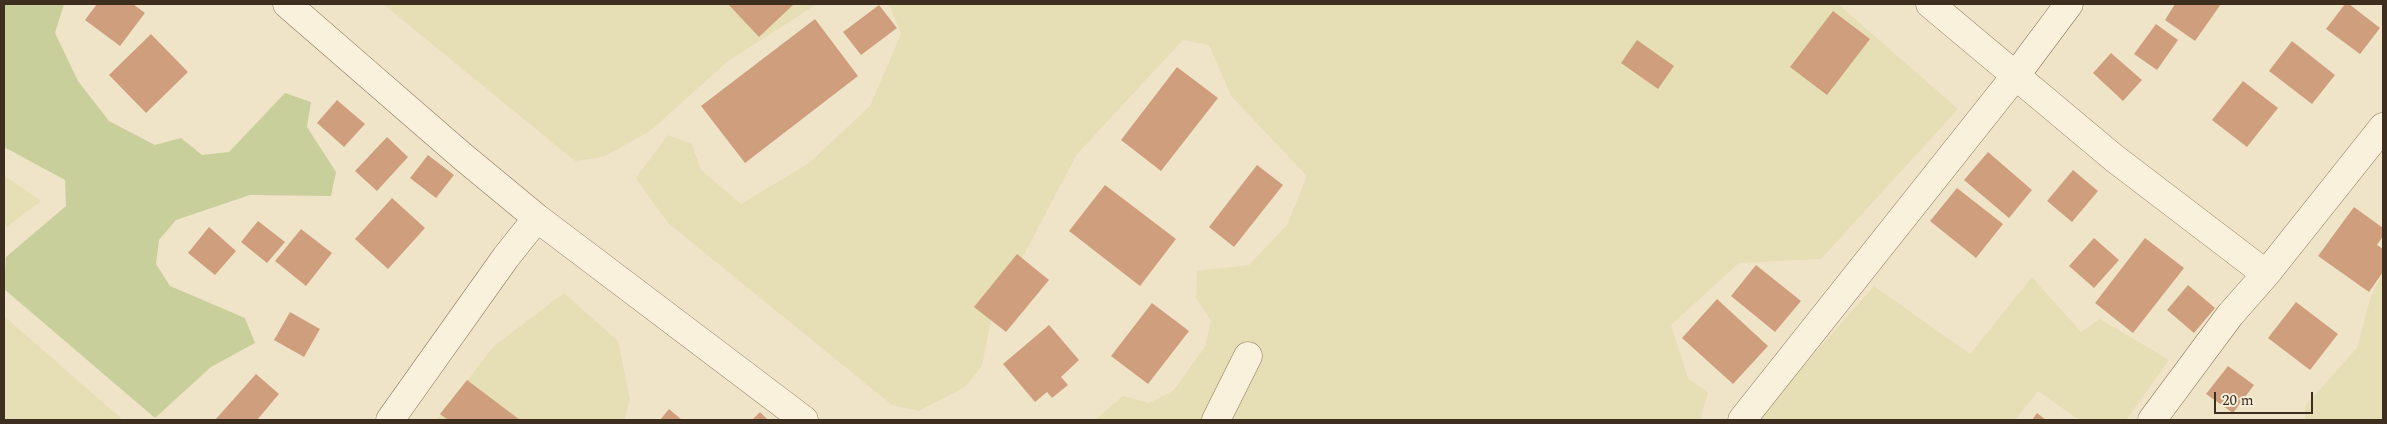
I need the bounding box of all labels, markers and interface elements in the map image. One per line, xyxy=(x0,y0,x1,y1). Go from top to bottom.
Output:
scale bar xyxy=(2217,382,2316,414)
text: 20 m xyxy=(2222,389,2254,412)

